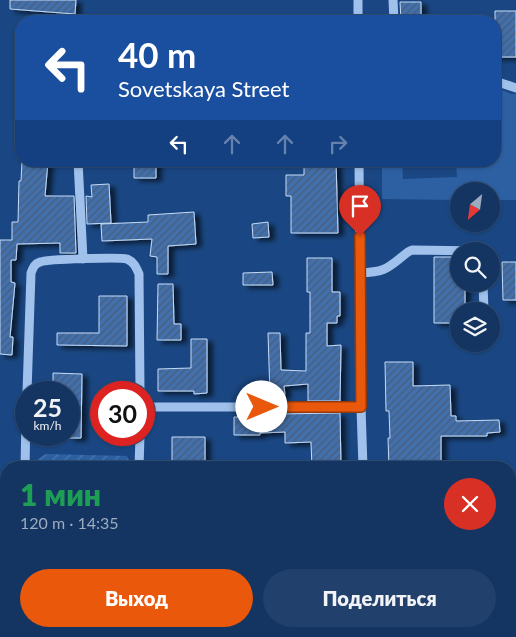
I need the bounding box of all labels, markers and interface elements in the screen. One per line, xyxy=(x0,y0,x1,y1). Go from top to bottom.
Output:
text: 40 m xyxy=(118,33,196,75)
icon: left xyxy=(35,35,100,100)
text: Sovetskaya Street xyxy=(118,75,290,102)
icon: left xyxy=(165,130,193,158)
icon: ahead xyxy=(218,130,246,158)
icon: ahead xyxy=(271,130,299,158)
icon: right xyxy=(324,130,352,158)
north arrow xyxy=(450,182,500,232)
map controls xyxy=(450,182,500,352)
pin xyxy=(339,185,381,236)
icon: arrive xyxy=(346,192,374,220)
button: search xyxy=(450,242,500,292)
button: layers xyxy=(450,302,500,352)
position arrow xyxy=(235,380,287,432)
speed limit sign: 30 xyxy=(90,381,155,446)
text: 25 xyxy=(33,392,62,422)
text: km/h xyxy=(33,418,62,433)
text: 1 мин xyxy=(20,476,101,512)
button: close xyxy=(444,478,496,530)
text: 120 m · 14:35 xyxy=(20,513,119,532)
button: Выход xyxy=(20,569,253,627)
button: Поделиться xyxy=(263,569,496,627)

